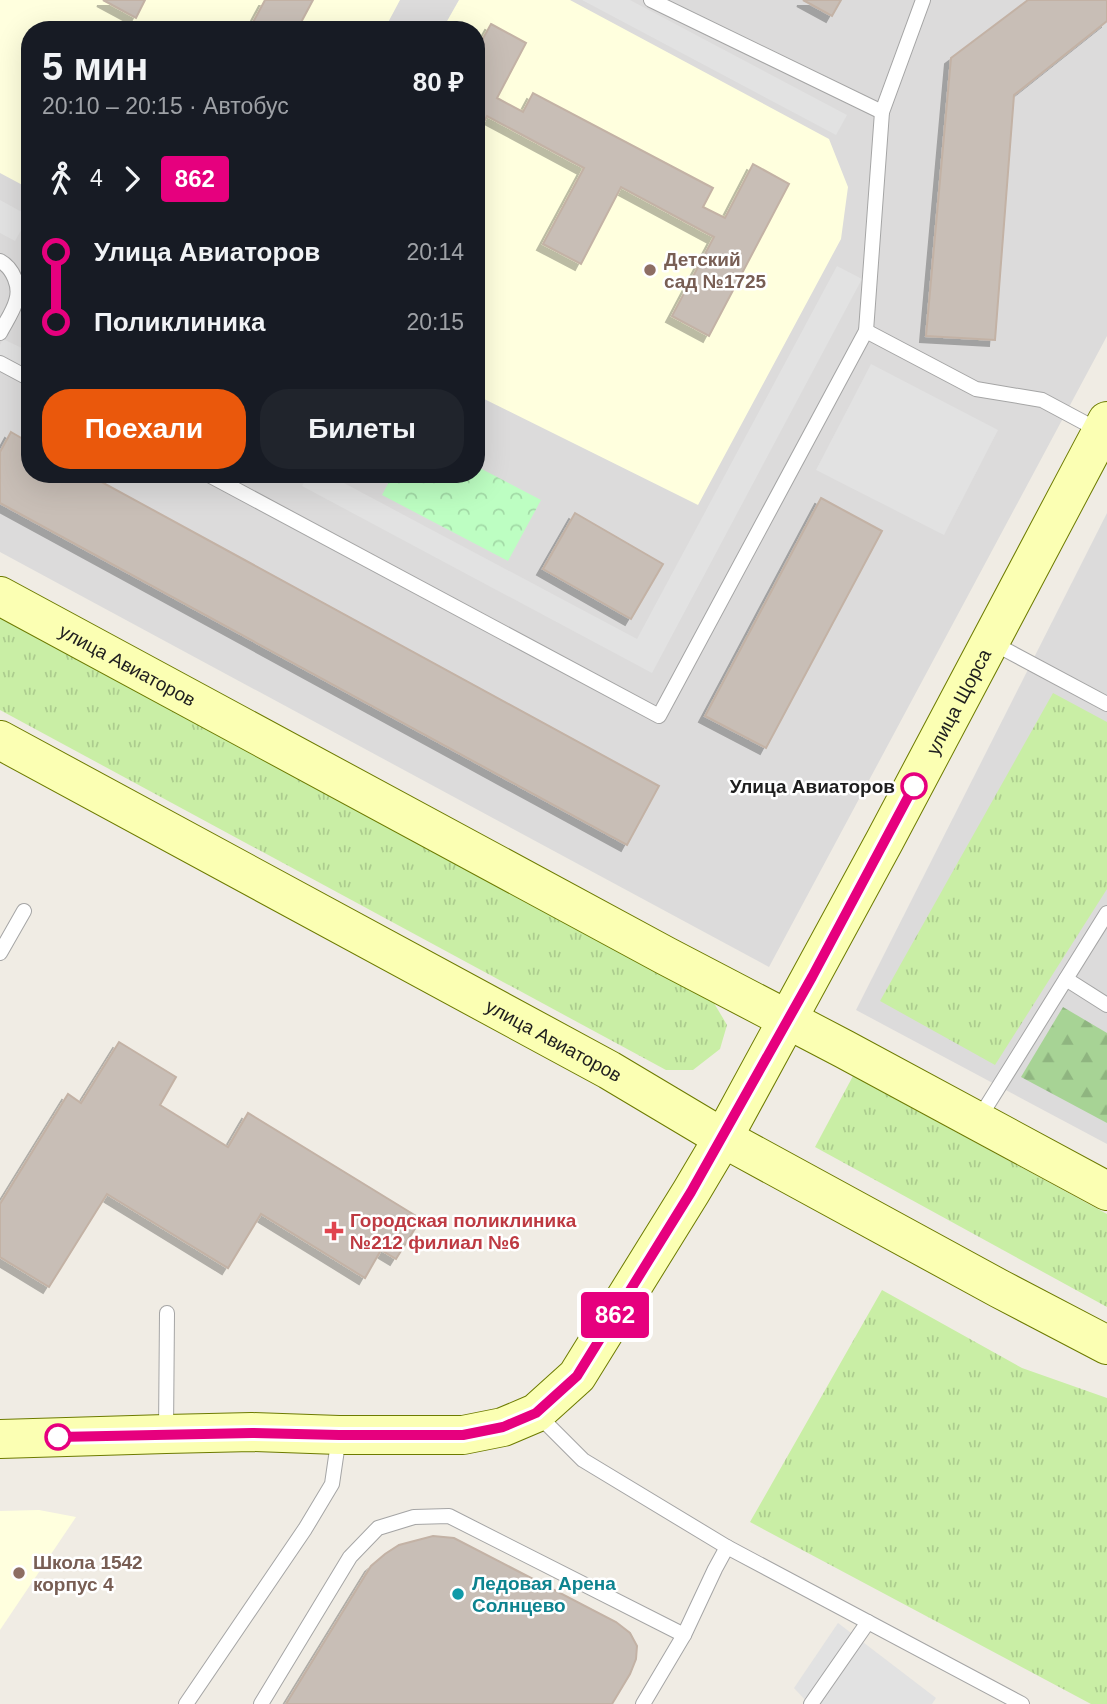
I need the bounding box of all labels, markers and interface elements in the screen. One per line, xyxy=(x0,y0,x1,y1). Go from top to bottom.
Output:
text: 5 мин xyxy=(42,46,148,88)
text: 80 ₽ xyxy=(413,67,464,97)
text: 20:10 – 20:15 · Автобус xyxy=(42,93,289,119)
icon: walk xyxy=(42,160,80,198)
icon: forward xyxy=(113,160,151,198)
text: 4 xyxy=(90,165,103,191)
text: 862 xyxy=(175,165,215,192)
text: Улица Авиаторов xyxy=(94,237,320,267)
text: 20:14 xyxy=(406,239,464,265)
place label: Детский сад №1725 xyxy=(664,249,767,292)
marker: Детский сад №1725 xyxy=(642,262,658,278)
text: Поликлиника xyxy=(94,307,265,337)
text: 20:15 xyxy=(406,309,464,335)
button: Поехали xyxy=(42,389,246,469)
button: Билеты xyxy=(260,389,464,469)
street label: улица Авиаторов xyxy=(56,620,199,711)
street label: улица Щорса xyxy=(922,645,996,758)
marker: Улица Авиаторов xyxy=(901,773,927,799)
place label: Улица Авиаторов xyxy=(730,776,895,797)
street label: улица Авиаторов xyxy=(482,995,625,1086)
place label: Городская поликлиника №212 филиал №6 xyxy=(350,1210,577,1253)
marker: Городская поликлиника №212 филиал №6 xyxy=(324,1221,344,1241)
line badge: 862 xyxy=(575,1292,655,1338)
text: 862 xyxy=(595,1301,635,1328)
unlabelled marker xyxy=(45,1424,71,1450)
place label: Школа 1542 корпус 4 xyxy=(33,1552,143,1595)
marker: Школа 1542 корпус 4 xyxy=(11,1565,27,1581)
place label: Ледовая Арена Солнцево xyxy=(472,1573,616,1616)
marker: Ледовая Арена Солнцево xyxy=(450,1586,466,1602)

